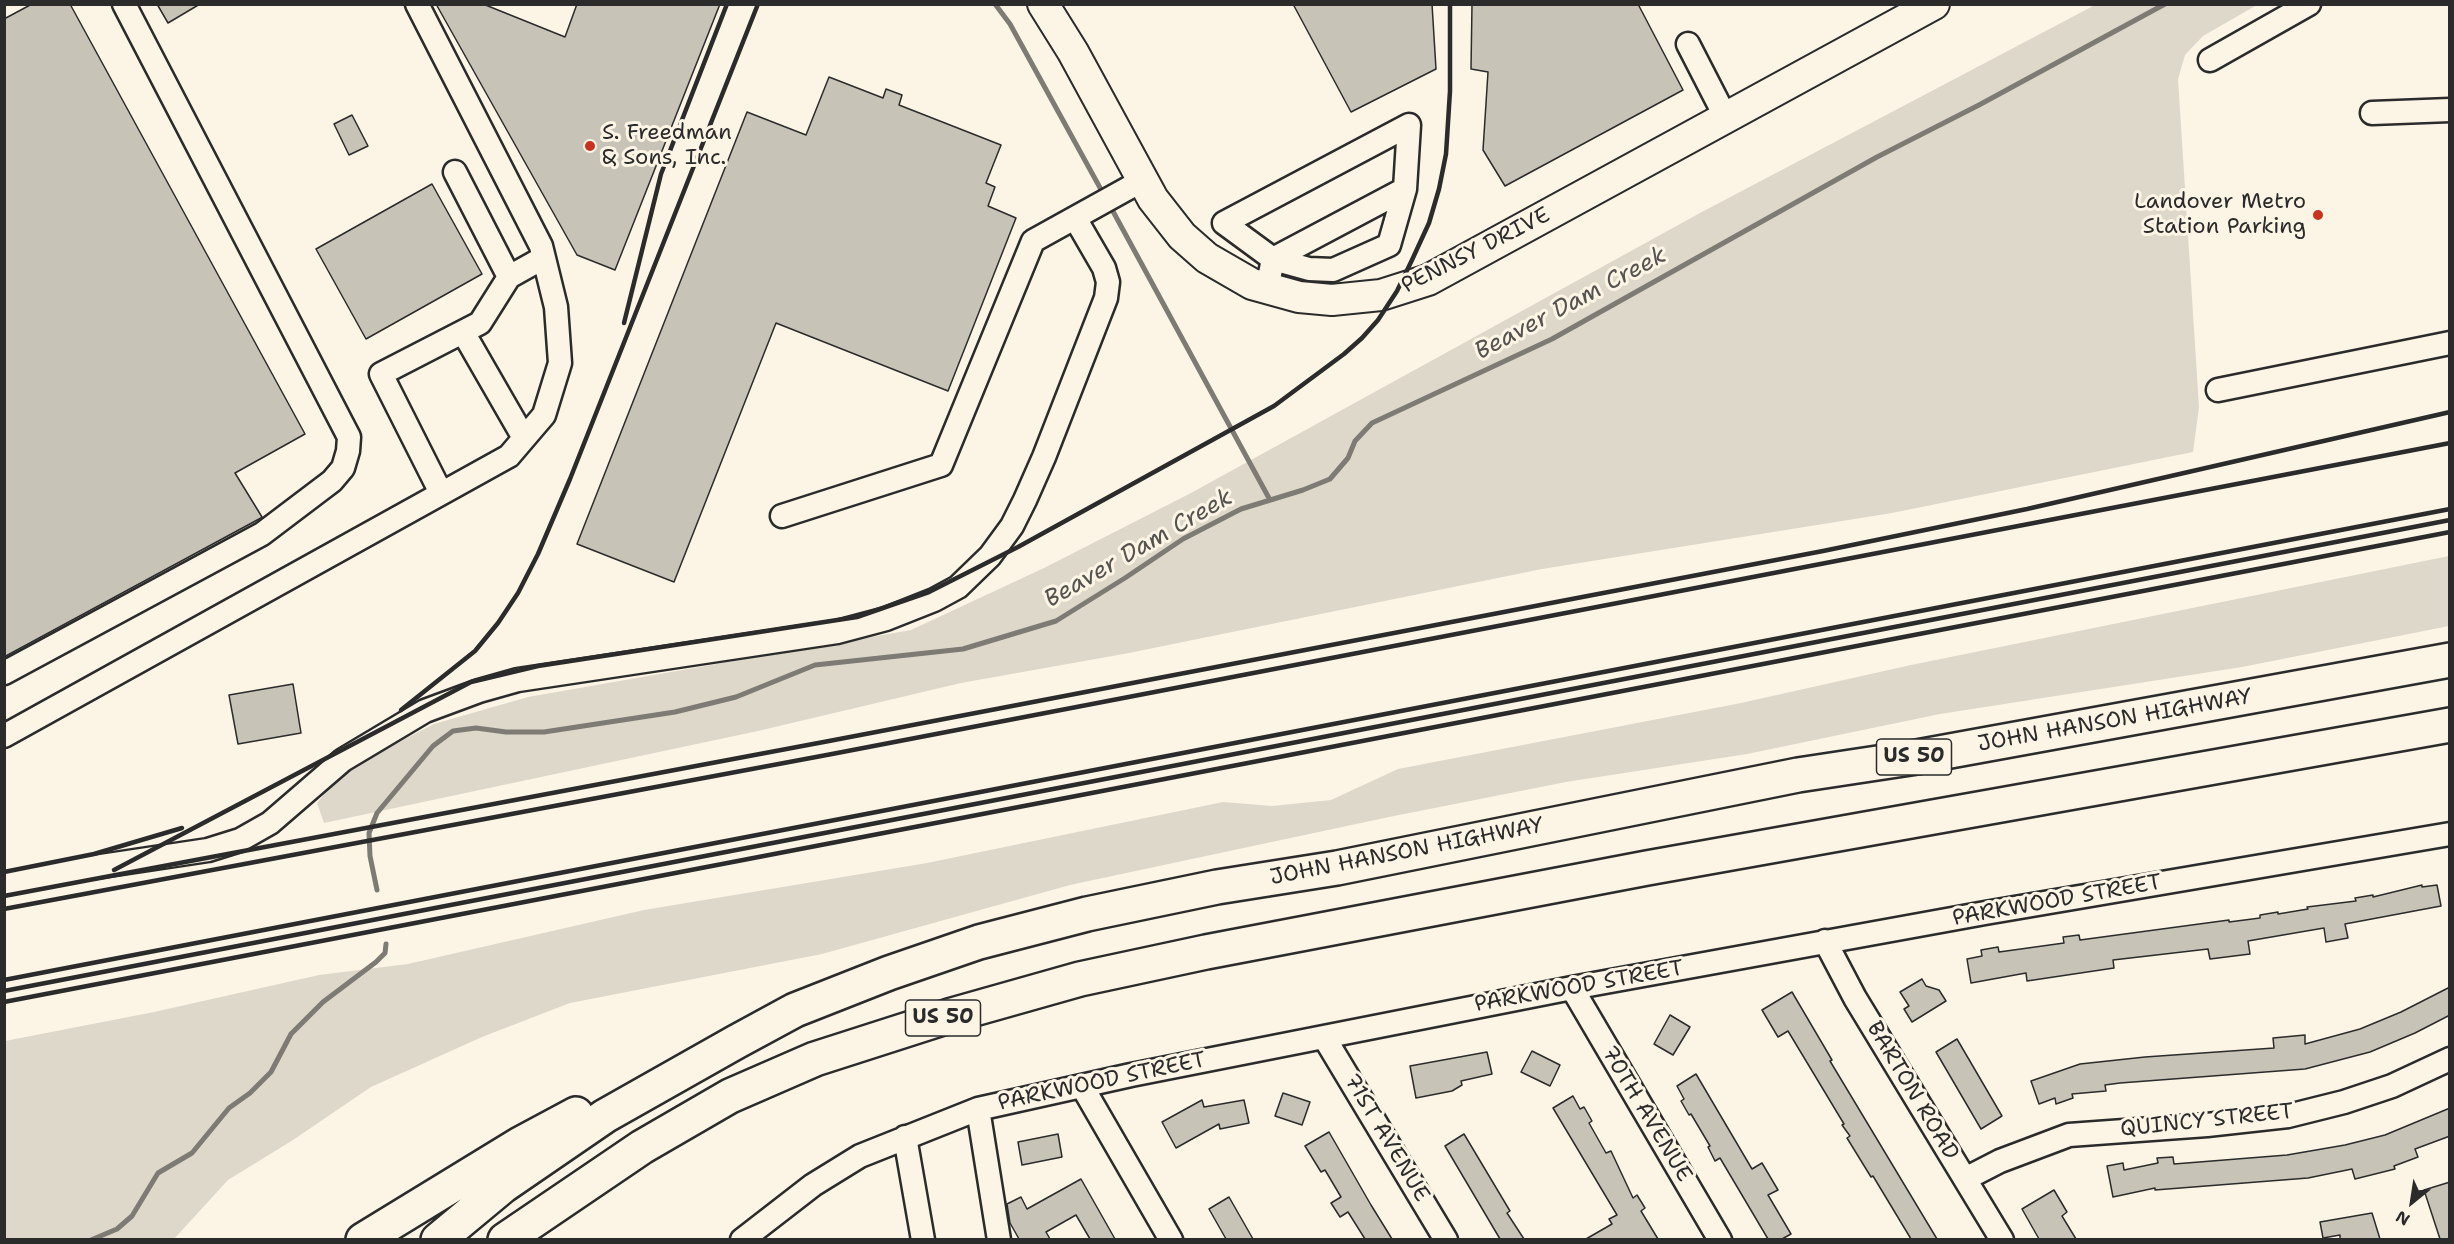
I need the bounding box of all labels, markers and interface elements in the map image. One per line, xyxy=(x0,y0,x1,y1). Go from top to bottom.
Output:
place label: S. Freedman & Sons, Inc. xyxy=(602,120,732,172)
marker: S. Freedman & Sons, Inc. xyxy=(583,139,597,153)
place label: Landover Metro Station Parking xyxy=(2134,189,2306,240)
street label: PENNSY DRIVE xyxy=(1397,202,1555,300)
marker: Landover Metro Station Parking xyxy=(2311,208,2325,222)
water label: Beaver Dam Creek xyxy=(1470,241,1672,367)
water label: Beaver Dam Creek xyxy=(1040,483,1238,615)
street label: JOHN HANSON HIGHWAY xyxy=(1976,684,2254,758)
road number: US 50 xyxy=(1876,739,1952,775)
street label: JOHN HANSON HIGHWAY xyxy=(1268,813,1546,891)
street label: PARKWOOD STREET xyxy=(1950,870,2164,932)
street label: PARKWOOD STREET xyxy=(1472,956,1686,1018)
road number: US 50 xyxy=(906,1000,980,1036)
street label: BARTON ROAD xyxy=(1860,1017,1964,1165)
street label: 70TH AVENUE xyxy=(1595,1041,1697,1187)
street label: PARKWOOD STREET xyxy=(996,1047,1208,1117)
street label: 71ST AVENUE xyxy=(1337,1069,1435,1207)
street label: QUINCY STREET xyxy=(2119,1099,2295,1143)
north arrow xyxy=(2382,1172,2442,1232)
text: N xyxy=(2392,1206,2413,1230)

